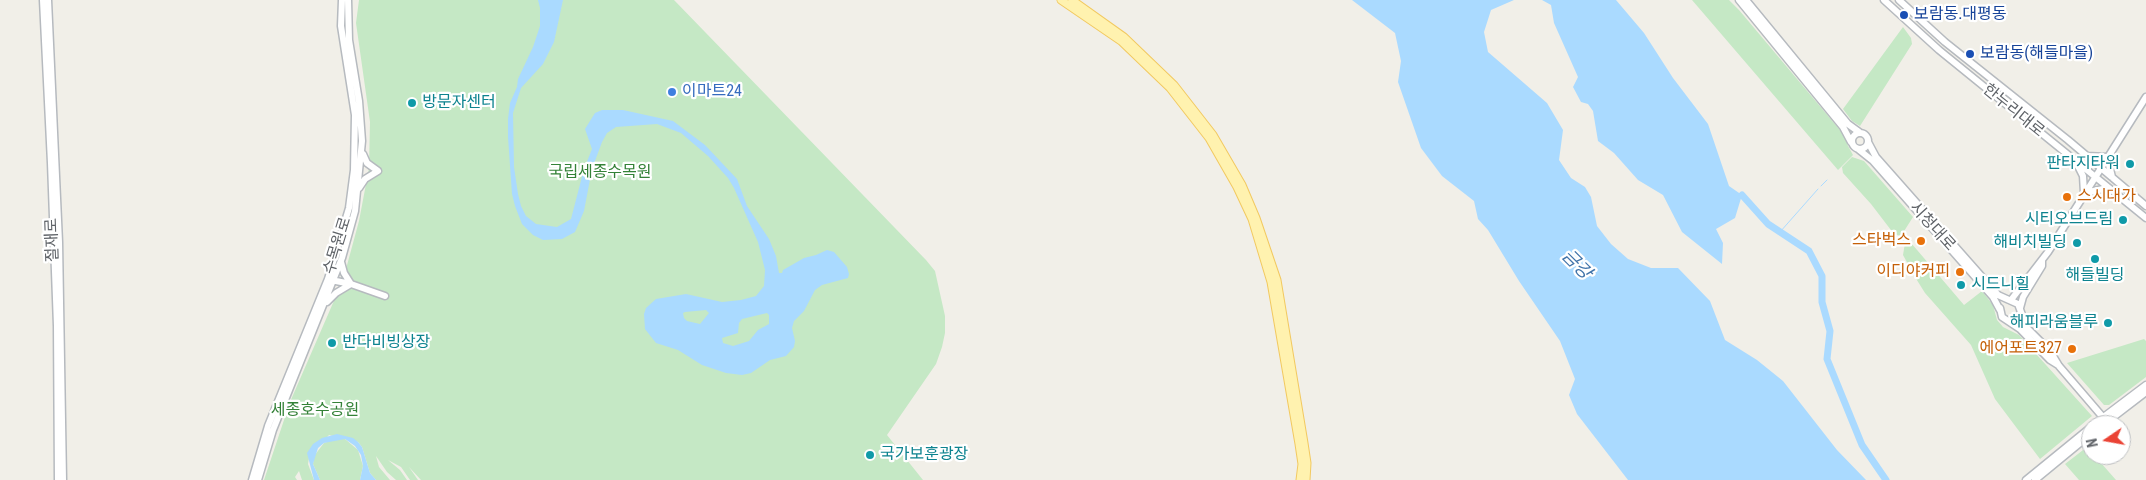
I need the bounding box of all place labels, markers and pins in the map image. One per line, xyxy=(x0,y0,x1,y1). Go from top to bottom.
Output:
place label: 보람동.대평동 xyxy=(1914,5,2007,25)
marker: 보람동.대평동 xyxy=(1898,9,1910,21)
place label: 보람동(해들마을) xyxy=(1980,44,2093,64)
marker: 보람동(해들마을) xyxy=(1964,48,1976,60)
place label: 이마트24 xyxy=(682,82,742,102)
marker: 이마트24 xyxy=(666,86,678,98)
place label: 방문자센터 xyxy=(422,93,496,113)
marker: 방문자센터 xyxy=(406,97,418,109)
place label: 판타지타워 xyxy=(2046,154,2120,174)
marker: 판타지타워 xyxy=(2124,158,2136,170)
place label: 스시대가 xyxy=(2077,187,2136,207)
marker: 스시대가 xyxy=(2061,191,2073,203)
place label: 시티오브드림 xyxy=(2025,210,2113,230)
marker: 시티오브드림 xyxy=(2117,214,2129,226)
place label: 스타벅스 xyxy=(1852,231,1911,251)
place label: 해비치빌딩 xyxy=(1993,233,2067,253)
marker: 스타벅스 xyxy=(1915,235,1927,247)
marker: 해비치빌딩 xyxy=(2071,237,2083,249)
marker: 해들빌딩 xyxy=(2089,253,2101,265)
place label: 이디야커피 xyxy=(1876,262,1950,282)
marker: 이디야커피 xyxy=(1954,266,1966,278)
place label: 해들빌딩 xyxy=(2066,266,2124,286)
place label: 시드니힐 xyxy=(1971,275,2030,295)
marker: 시드니힐 xyxy=(1955,279,1967,291)
place label: 해피라움블루 xyxy=(2010,313,2098,333)
marker: 해피라움블루 xyxy=(2102,317,2114,329)
place label: 반다비빙상장 xyxy=(342,333,430,353)
marker: 반다비빙상장 xyxy=(326,337,338,349)
place label: 에어포트327 xyxy=(1979,339,2062,359)
marker: 에어포트327 xyxy=(2066,343,2078,355)
place label: 국가보훈광장 xyxy=(880,445,968,465)
marker: 국가보훈광장 xyxy=(864,449,876,461)

